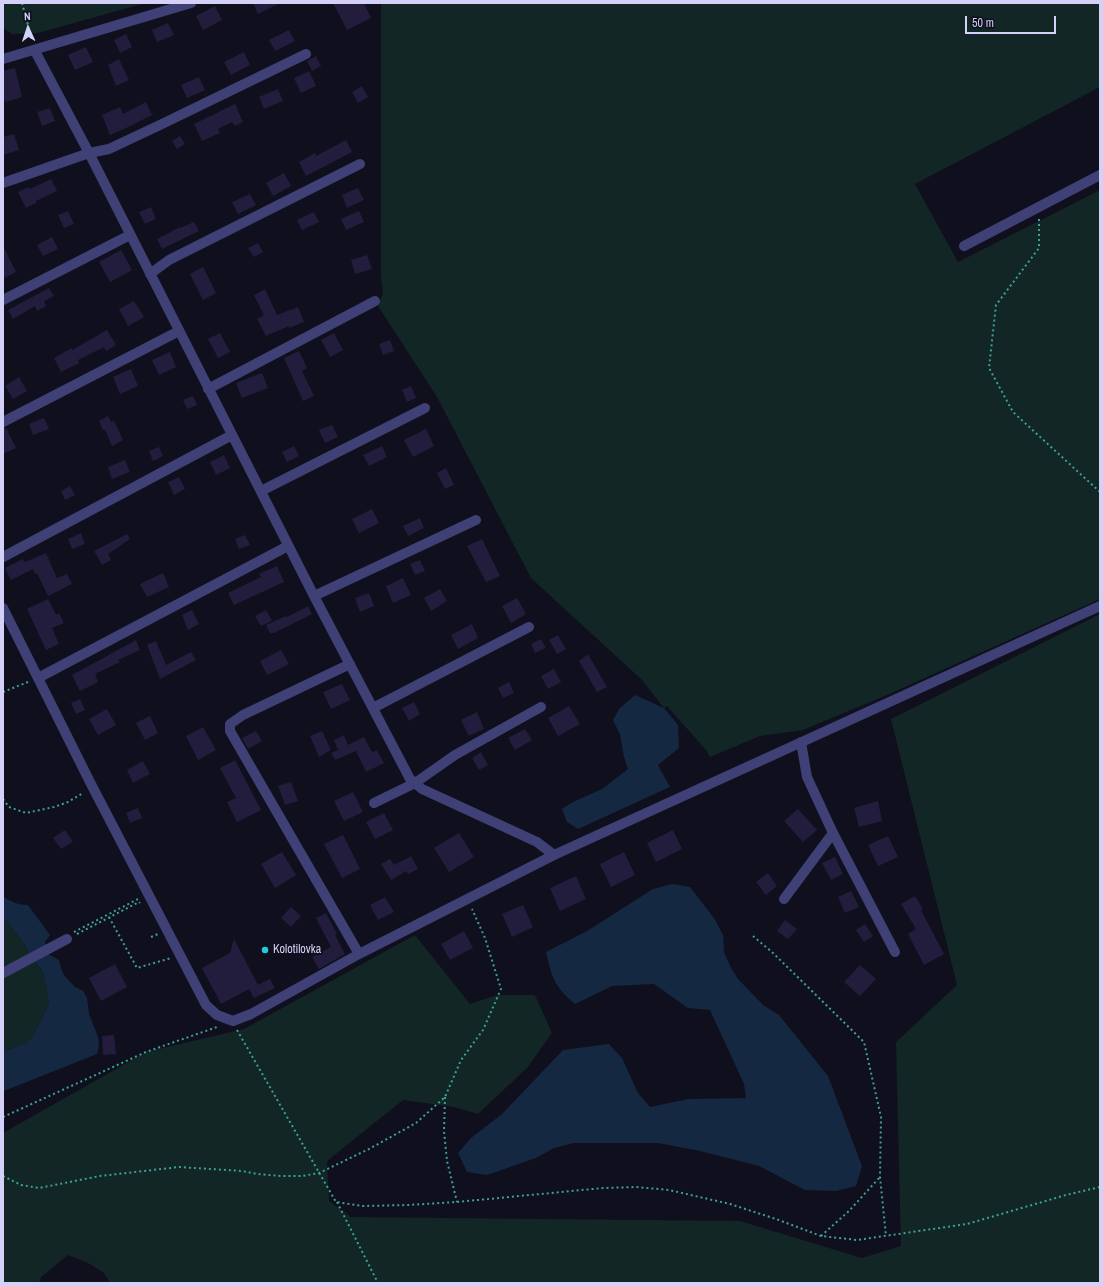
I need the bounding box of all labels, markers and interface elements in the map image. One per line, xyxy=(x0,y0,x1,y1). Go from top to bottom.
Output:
north arrow xyxy=(8,8,48,48)
scale bar xyxy=(967,8,1058,34)
text: N xyxy=(24,9,31,23)
text: 50 m xyxy=(972,15,994,31)
place label: Kolotilovka xyxy=(273,943,321,957)
marker: Kolotilovka xyxy=(260,945,270,955)

